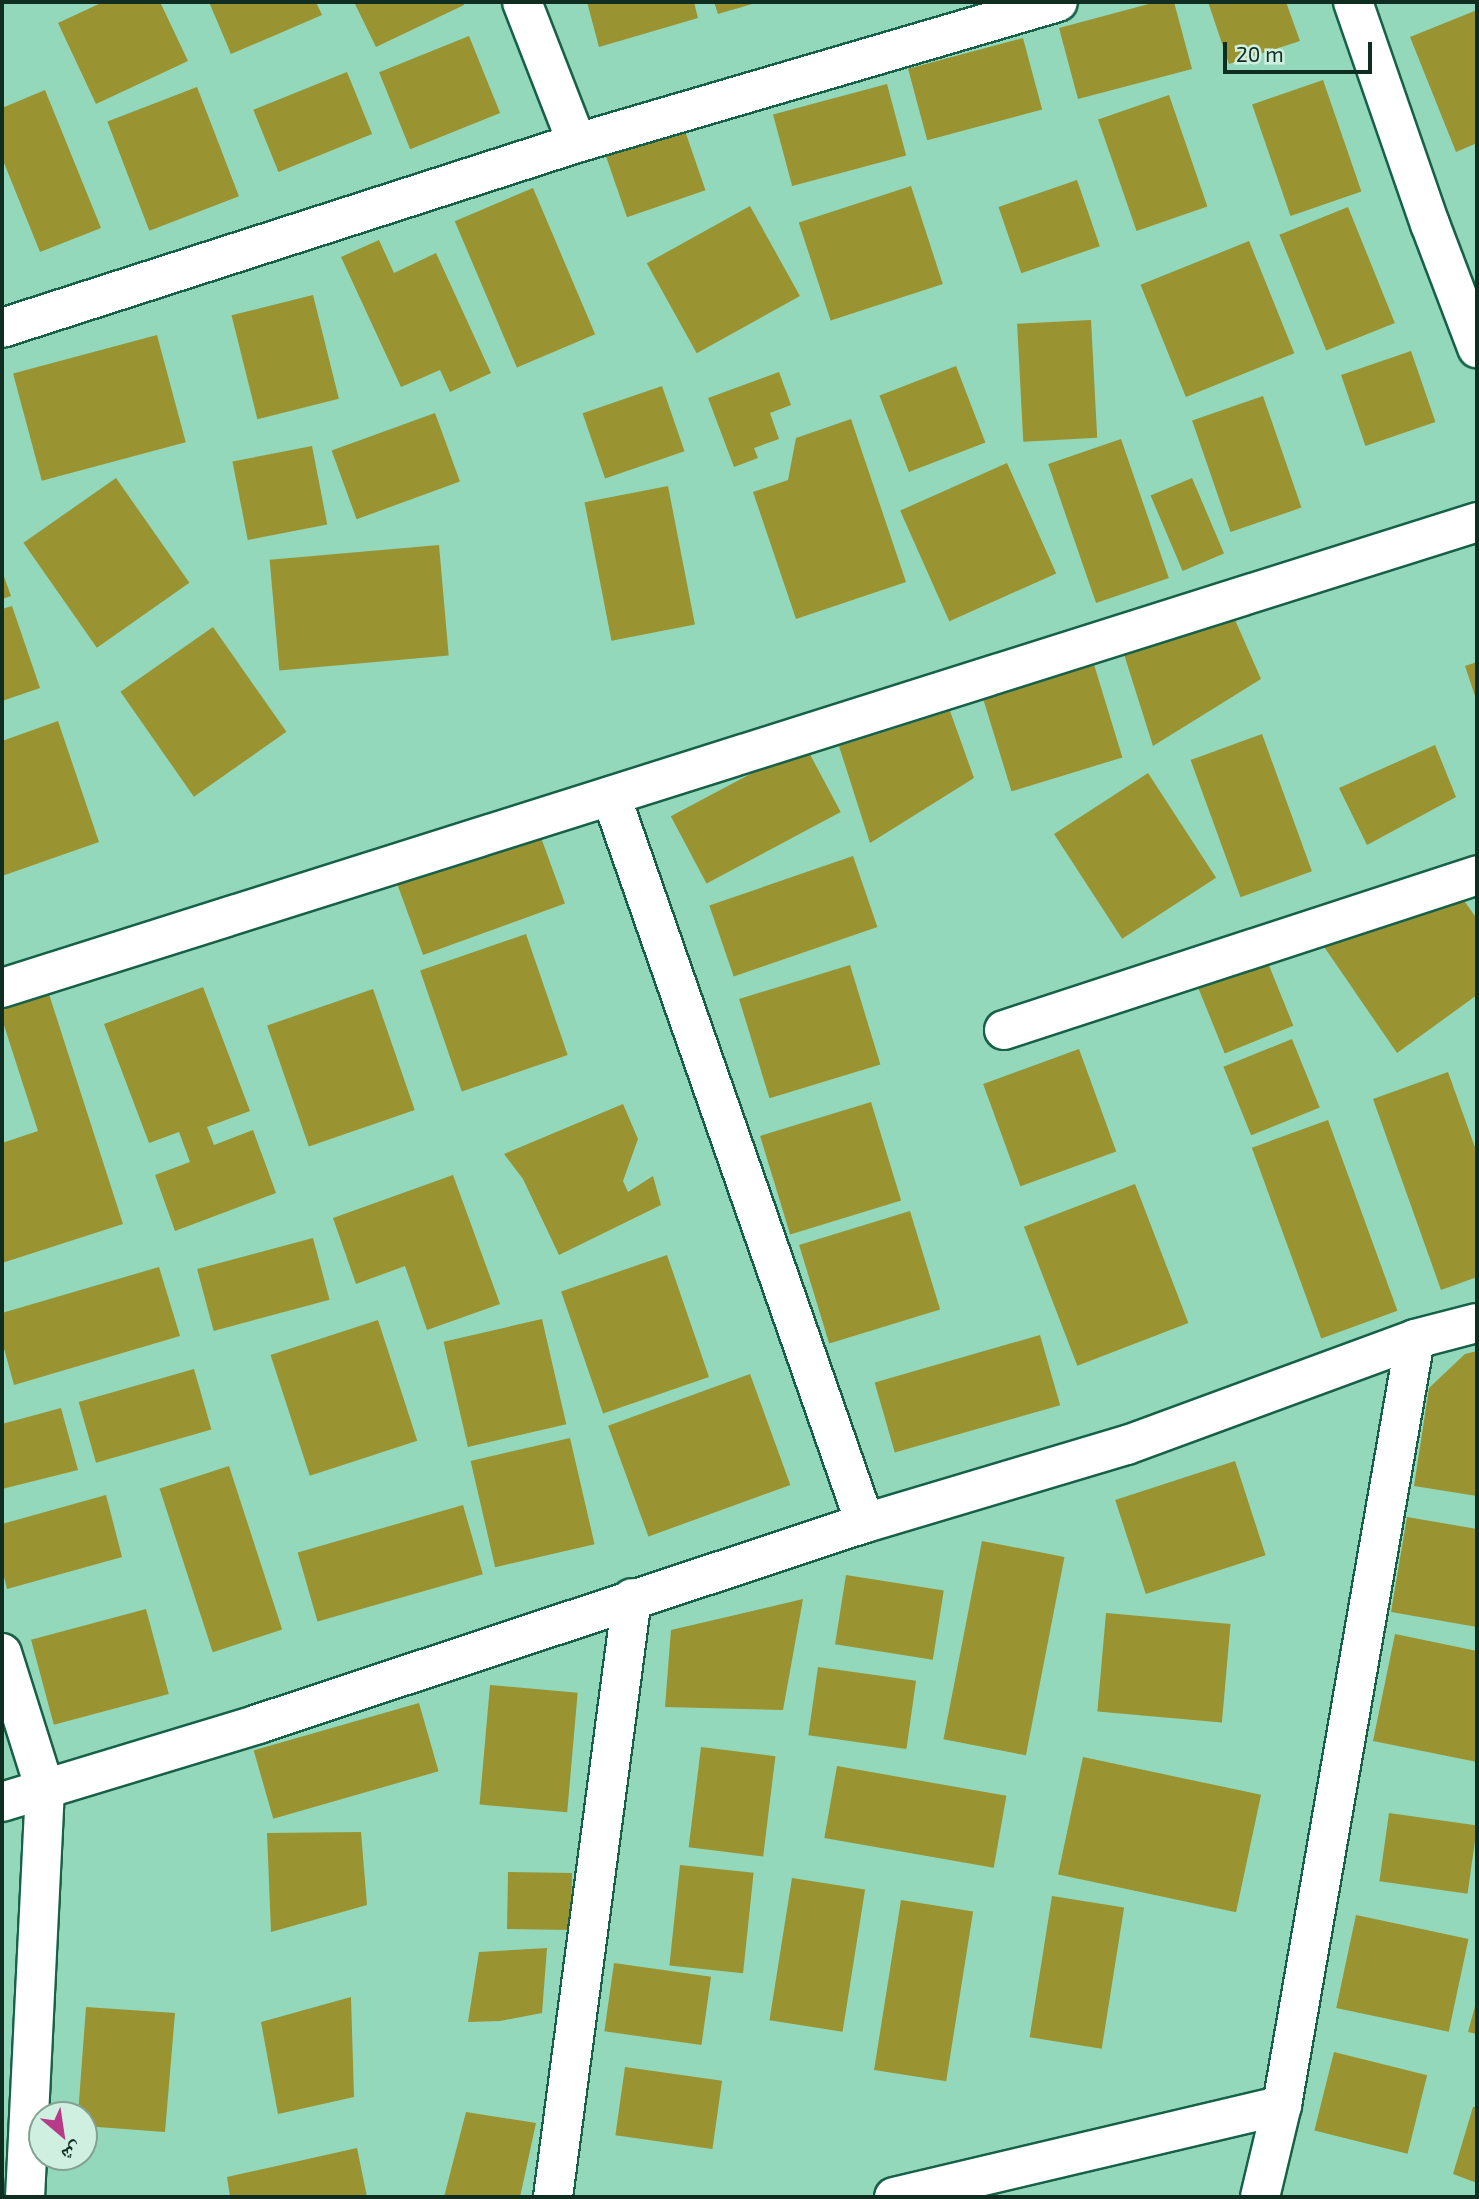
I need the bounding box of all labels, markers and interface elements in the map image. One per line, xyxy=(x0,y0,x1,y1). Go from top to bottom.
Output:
scale bar xyxy=(1227,28,1376,72)
text: 20 m xyxy=(1236,41,1284,66)
north arrow xyxy=(28,2101,98,2171)
text: ش xyxy=(58,2138,87,2168)

